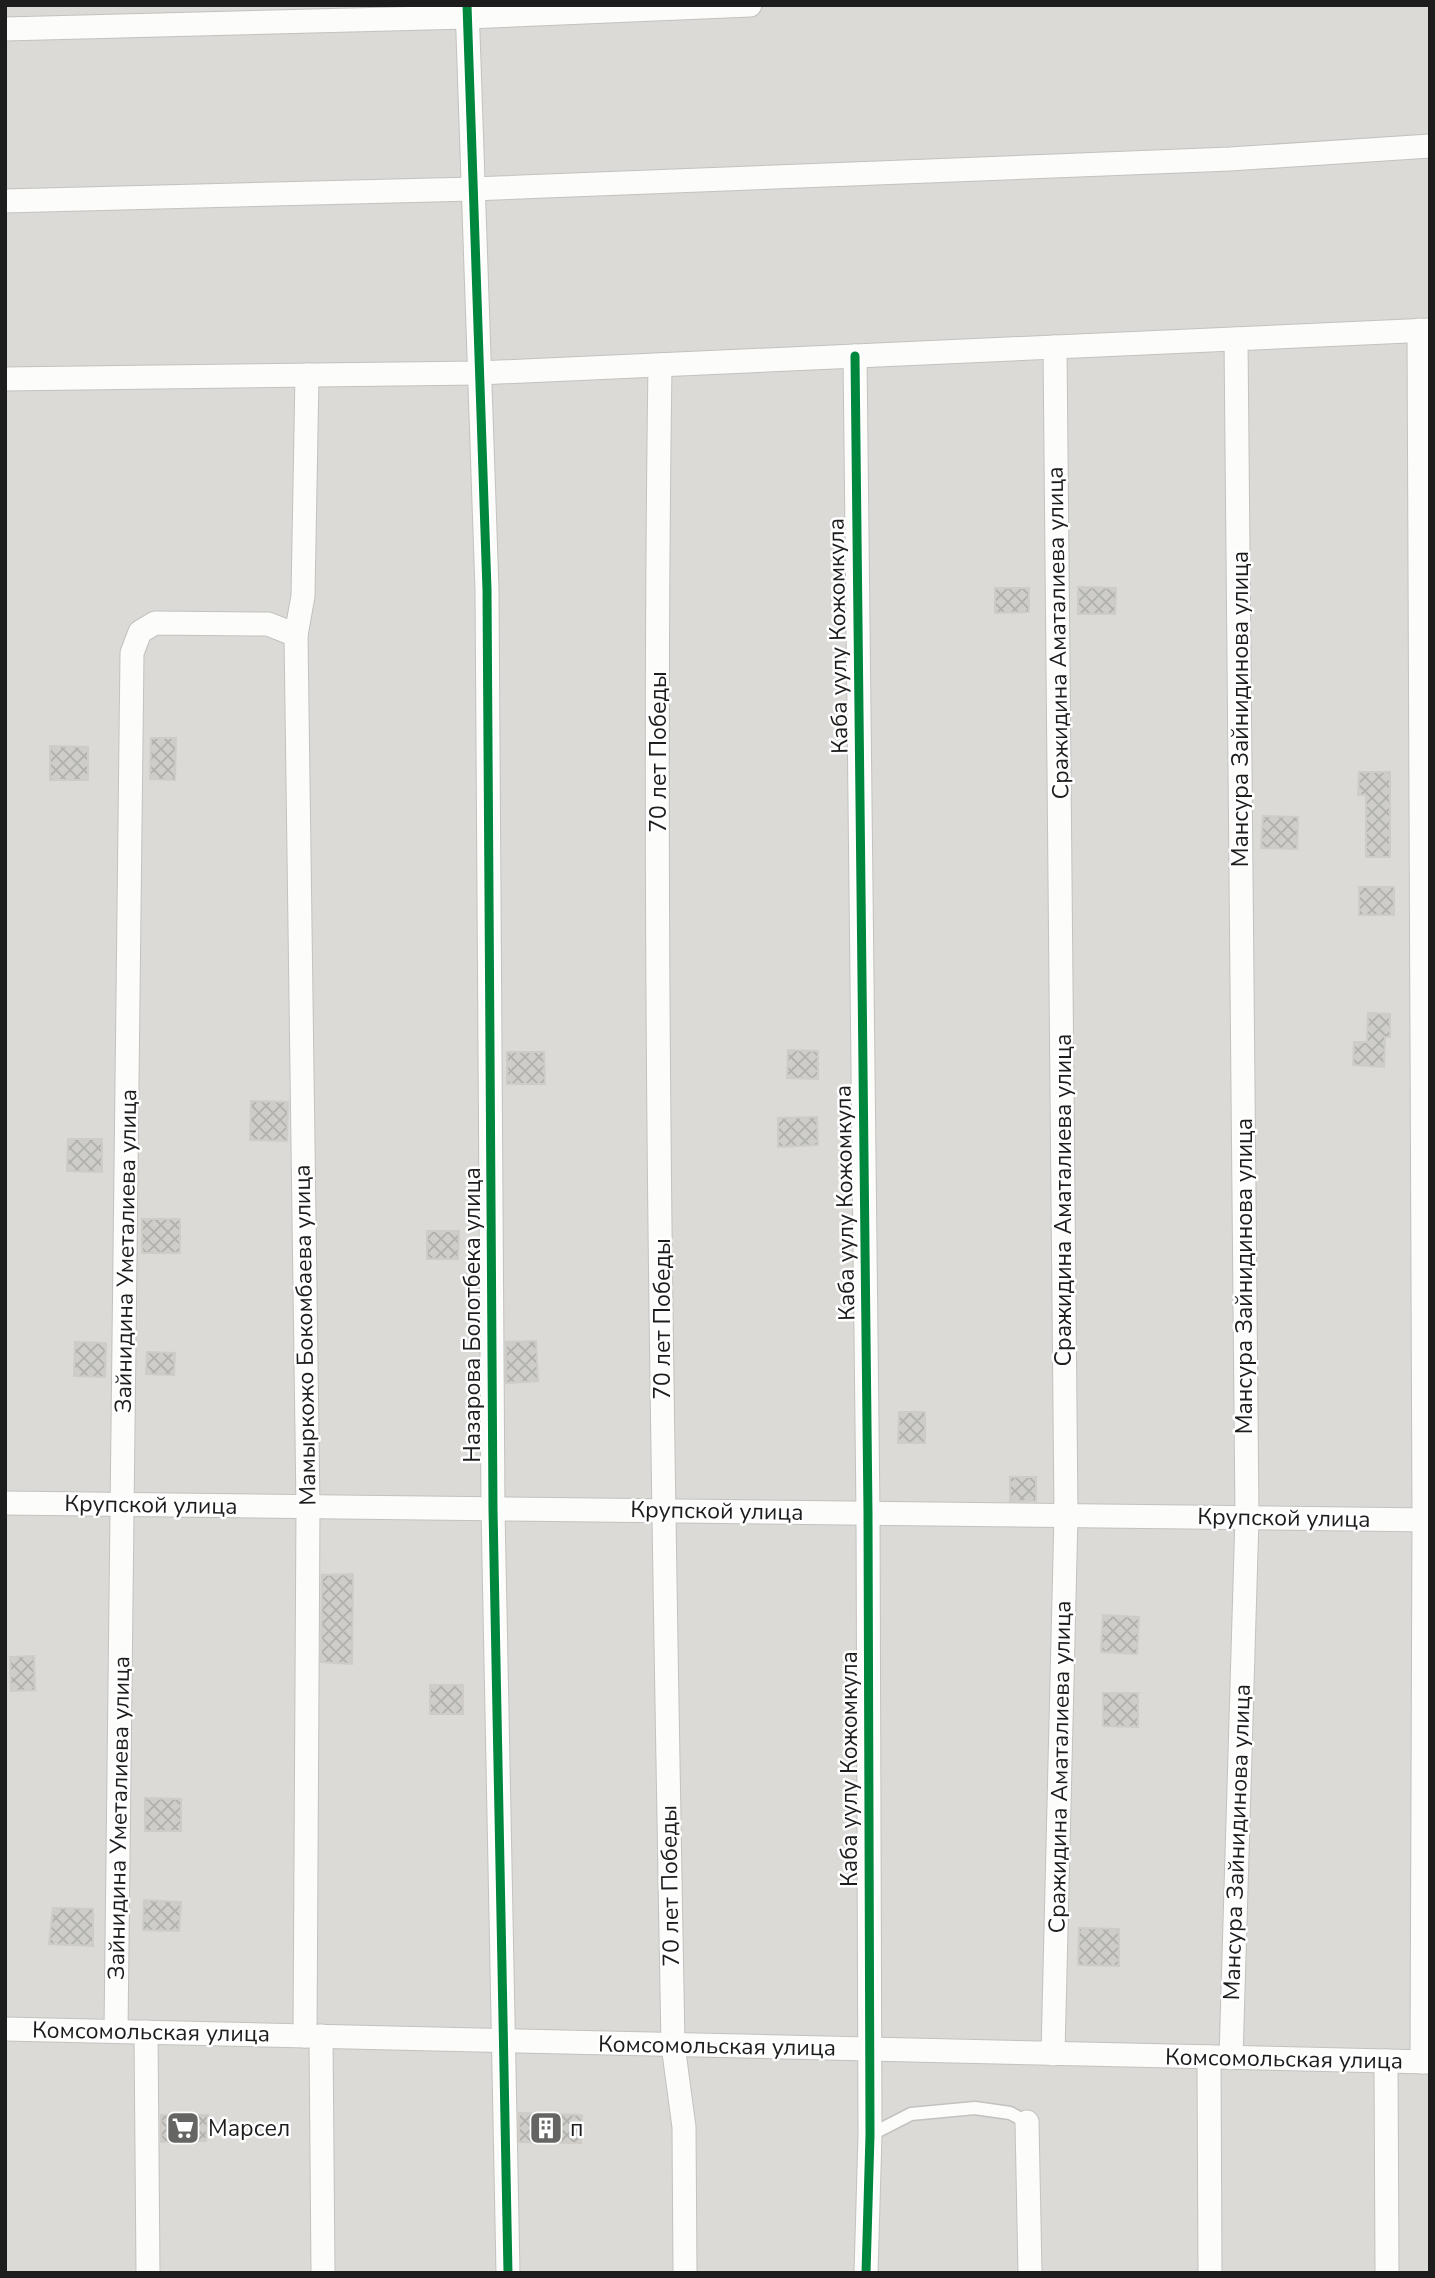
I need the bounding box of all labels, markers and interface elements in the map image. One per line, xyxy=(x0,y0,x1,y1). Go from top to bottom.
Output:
street label: Сражидина Аматалиева улица xyxy=(1040,466,1076,800)
street label: Каба уулу Кожомкула xyxy=(820,518,856,754)
street label: Мансура Зайнидинова улица xyxy=(1225,551,1256,867)
street label: 70 лет Победы xyxy=(643,671,674,833)
street label: Сражидина Аматалиева улица xyxy=(1048,1034,1079,1366)
street label: Каба уулу Кожомкула xyxy=(827,1085,863,1321)
street label: Зайнидина Уметалиева улица xyxy=(108,1089,144,1413)
street label: Мансура Зайнидинова улица xyxy=(1229,1118,1260,1434)
street label: Мамыркожо Бокомбаева улица xyxy=(287,1164,323,1506)
street label: Назарова Болотбека улица xyxy=(457,1167,488,1463)
street label: 70 лет Победы xyxy=(647,1238,678,1400)
street label: Крупской улица xyxy=(64,1488,238,1522)
street label: Крупской улица xyxy=(630,1494,804,1528)
street label: Крупской улица xyxy=(1197,1501,1371,1535)
street label: Сражидина Аматалиева улица xyxy=(1042,1600,1078,1934)
street label: Каба уулу Кожомкула xyxy=(834,1651,865,1887)
street label: Зайнидина Уметалиева улица xyxy=(101,1656,137,1980)
street label: Мансура Зайнидинова улица xyxy=(1216,1683,1258,2001)
street label: 70 лет Победы xyxy=(653,1805,687,1967)
street label: Комсомольская улица xyxy=(32,2014,270,2050)
street label: Комсомольская улица xyxy=(598,2028,836,2064)
street label: Комсомольская улица xyxy=(1165,2041,1403,2077)
supermarket icon: Марсел xyxy=(164,2109,202,2147)
building icon: п xyxy=(527,2109,565,2147)
place label: Марсел xyxy=(208,2113,290,2144)
place label: п xyxy=(570,2113,583,2144)

